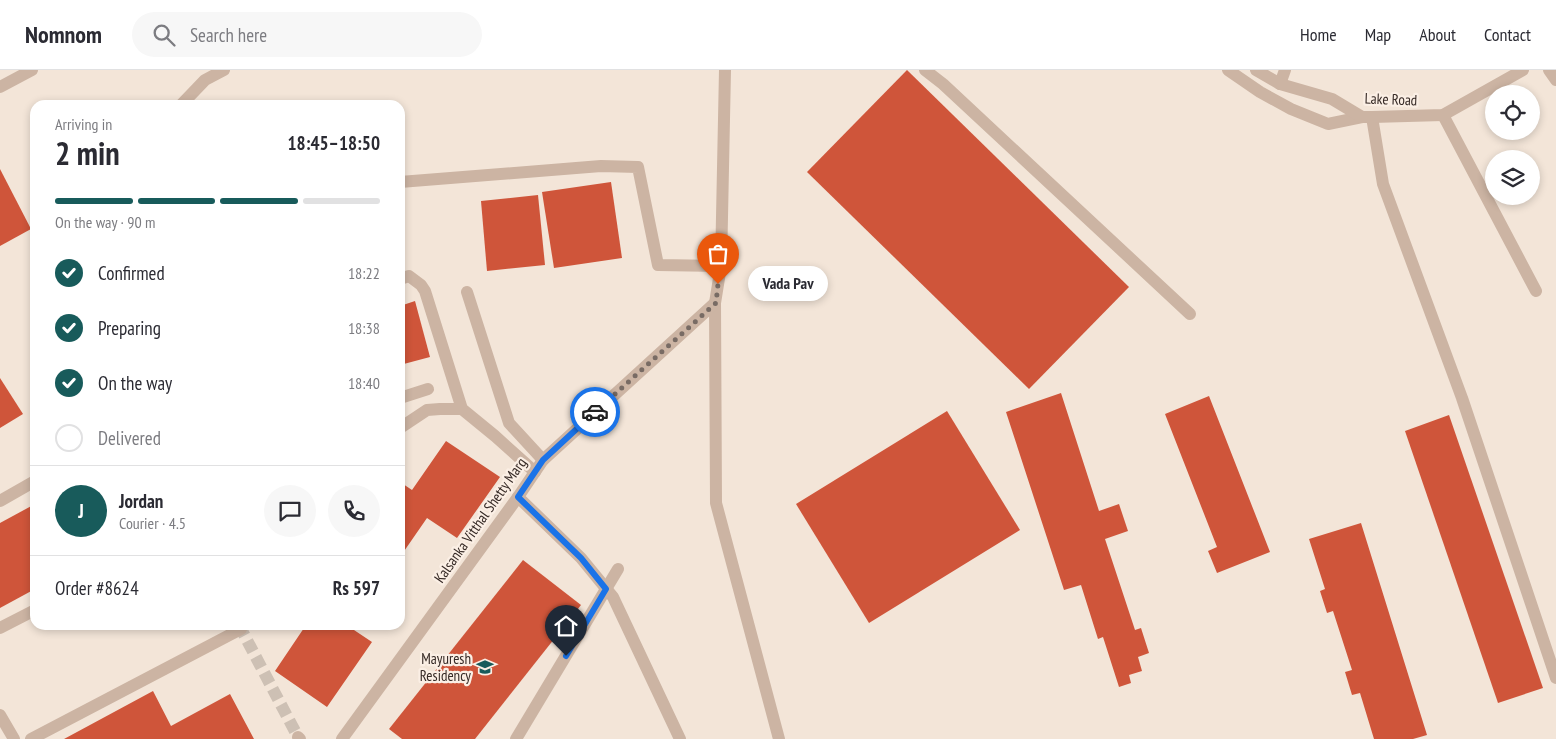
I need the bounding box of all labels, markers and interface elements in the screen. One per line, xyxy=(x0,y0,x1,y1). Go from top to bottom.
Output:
search box xyxy=(132,12,482,57)
text: Nomnom xyxy=(25,19,102,50)
icon: search xyxy=(150,21,178,49)
text: Search here xyxy=(190,23,267,47)
text: Home xyxy=(1300,23,1337,46)
text: Map xyxy=(1365,23,1391,46)
text: About xyxy=(1419,23,1456,46)
text: Contact xyxy=(1484,23,1531,46)
map controls xyxy=(1485,85,1540,205)
button: locate xyxy=(1485,85,1540,140)
street label: Lake Road xyxy=(1364,89,1418,109)
text: Arriving in xyxy=(55,114,112,134)
text: 18:45–18:50 xyxy=(287,131,380,155)
text: 2 min xyxy=(55,132,120,174)
button: layers xyxy=(1485,150,1540,205)
text: On the way · 90 m xyxy=(55,212,155,232)
pin xyxy=(697,233,739,284)
icon: bag xyxy=(704,240,732,268)
icon: check xyxy=(55,259,83,287)
text: Confirmed xyxy=(98,261,165,285)
text: 18:22 xyxy=(348,263,380,283)
callout: Vada Pav xyxy=(748,266,828,302)
text: Vada Pav xyxy=(762,273,814,293)
icon: check xyxy=(55,314,83,342)
text: Preparing xyxy=(98,316,161,340)
text: 18:38 xyxy=(348,318,380,338)
icon: check xyxy=(55,369,83,397)
text: On the way xyxy=(98,371,172,395)
text: 18:40 xyxy=(348,373,380,393)
courier xyxy=(570,387,620,437)
icon: car xyxy=(581,398,609,426)
text: Delivered xyxy=(98,426,161,450)
street label: Kalsanka Vitthal Shetty Marg xyxy=(430,454,530,586)
button: chat xyxy=(264,485,316,537)
button: phone xyxy=(328,485,380,537)
text: Jordan xyxy=(119,489,163,513)
text: J xyxy=(78,499,84,523)
text: Courier · 4.5 xyxy=(119,513,186,533)
text: Order #8624 xyxy=(55,576,139,600)
text: Rs 597 xyxy=(333,576,380,600)
pin xyxy=(545,605,587,656)
icon: home xyxy=(552,612,580,640)
place label: Mayuresh Residency xyxy=(420,649,471,685)
school or university icon: Mayuresh Residency xyxy=(475,657,495,677)

